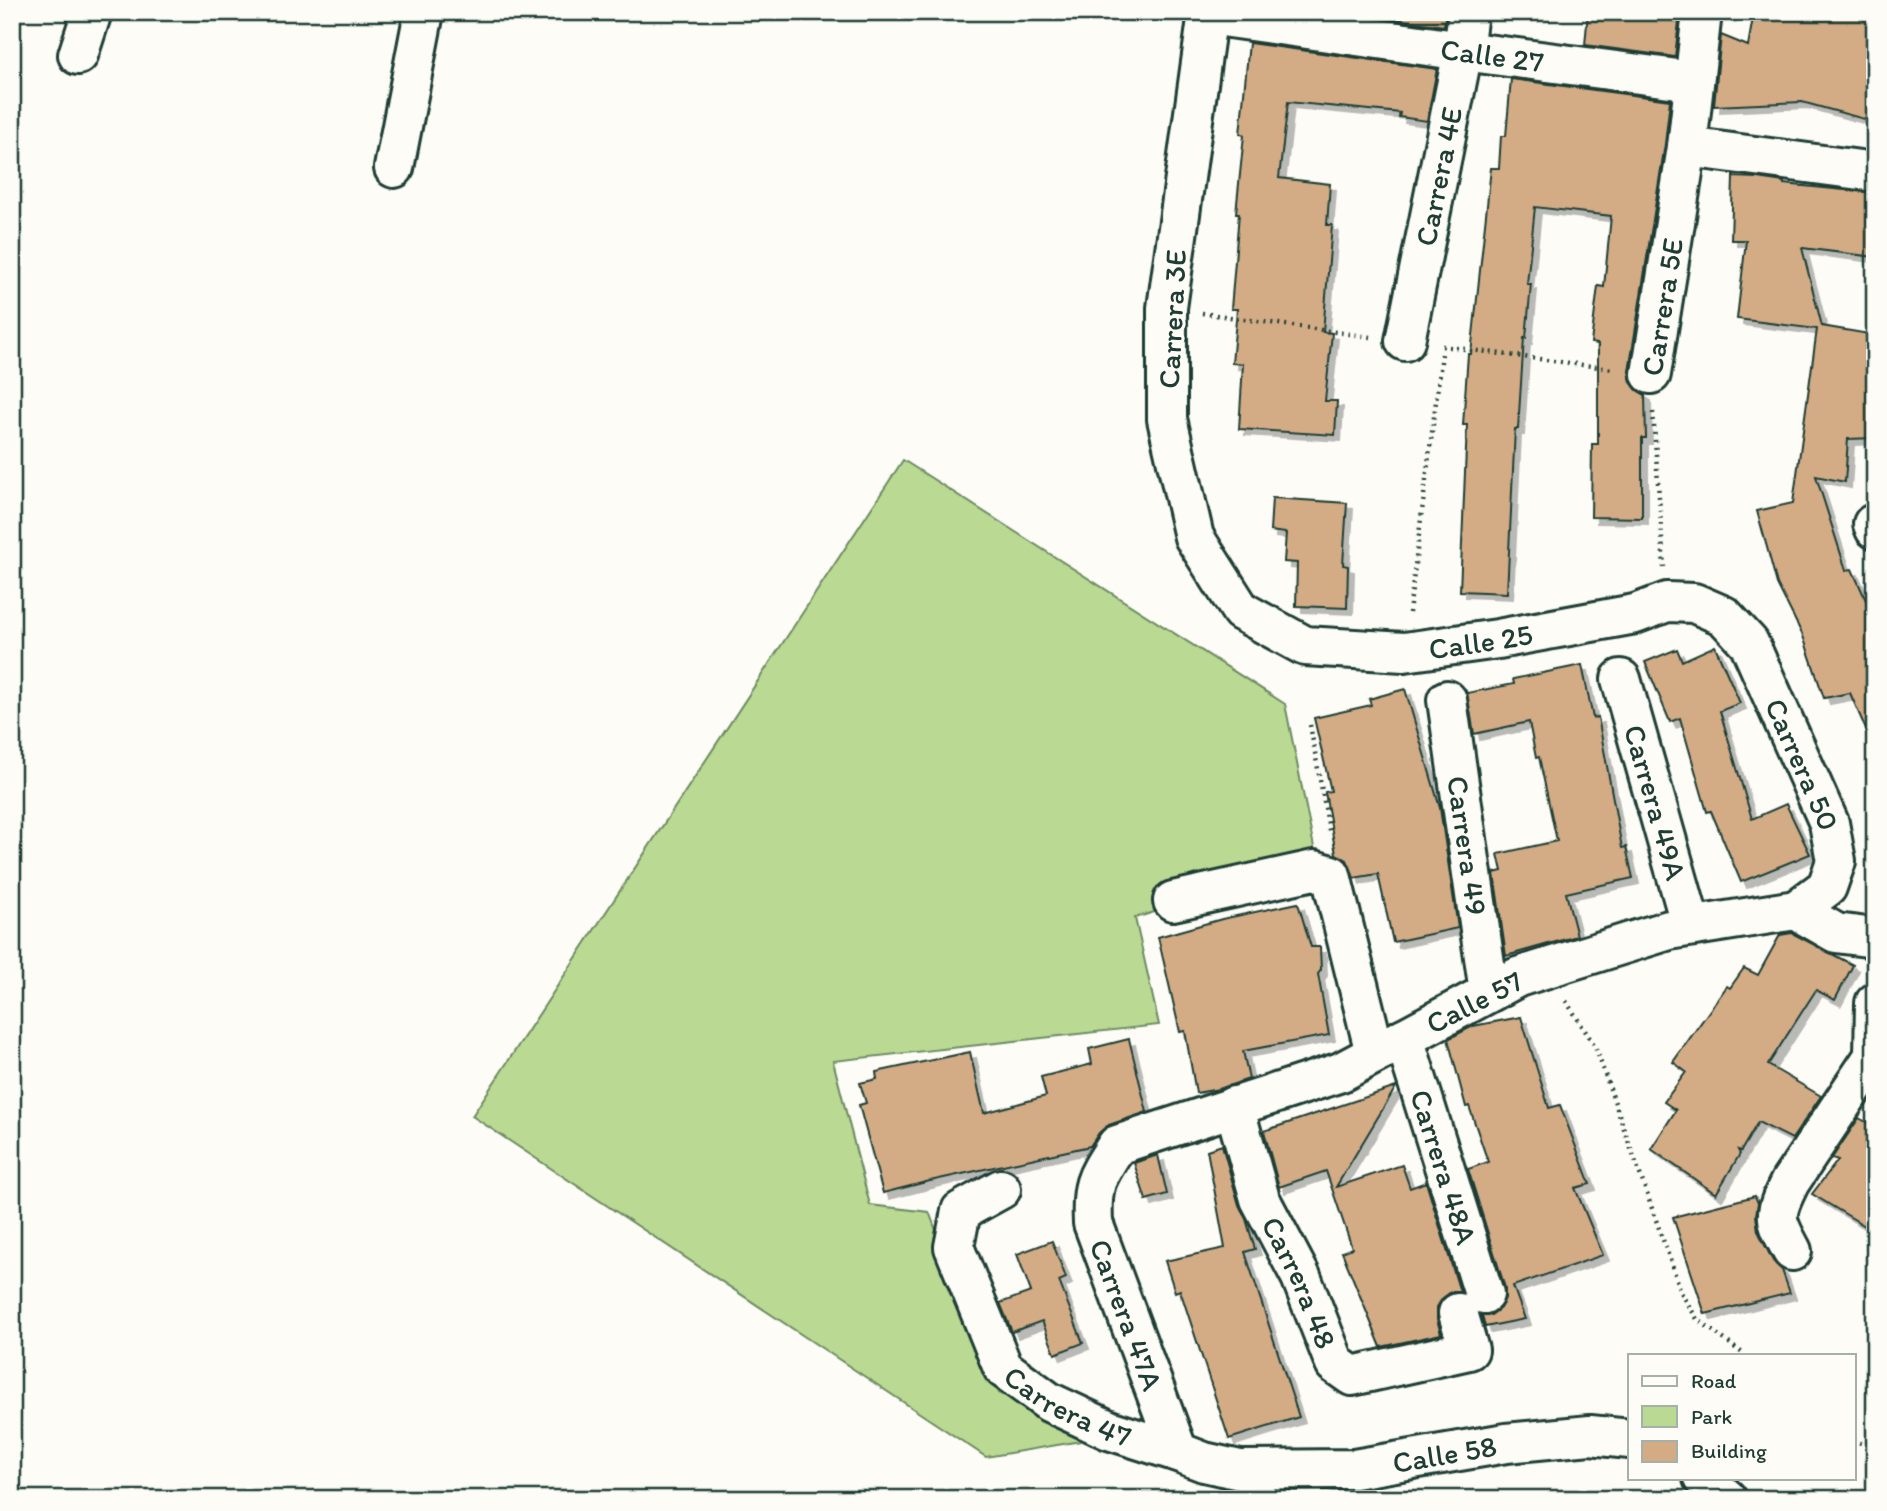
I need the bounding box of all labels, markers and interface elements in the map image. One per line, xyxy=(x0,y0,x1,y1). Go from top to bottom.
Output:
street label: Calle 27 xyxy=(1438,30,1546,80)
street label: Carrera 4E xyxy=(1406,103,1470,249)
street label: Carrera 5E xyxy=(1632,235,1691,378)
street label: Carrera 3E xyxy=(1150,248,1194,390)
street label: Calle 25 xyxy=(1426,615,1535,667)
street label: Carrera 50 xyxy=(1757,692,1848,836)
street label: Carrera 49A xyxy=(1616,720,1695,884)
street label: Carrera 49 xyxy=(1440,773,1496,918)
street label: Calle 57 xyxy=(1419,962,1529,1042)
street label: Carrera 48A xyxy=(1403,1085,1486,1249)
street label: Carrera 48 xyxy=(1254,1210,1345,1353)
street label: Carrera 47A xyxy=(1082,1234,1172,1395)
legend xyxy=(1628,1354,1856,1480)
street label: Carrera 47 xyxy=(997,1357,1136,1454)
text: Road xyxy=(1691,1368,1737,1393)
text: Park xyxy=(1691,1404,1733,1429)
street label: Calle 58 xyxy=(1389,1426,1499,1481)
text: Building xyxy=(1691,1438,1767,1463)

